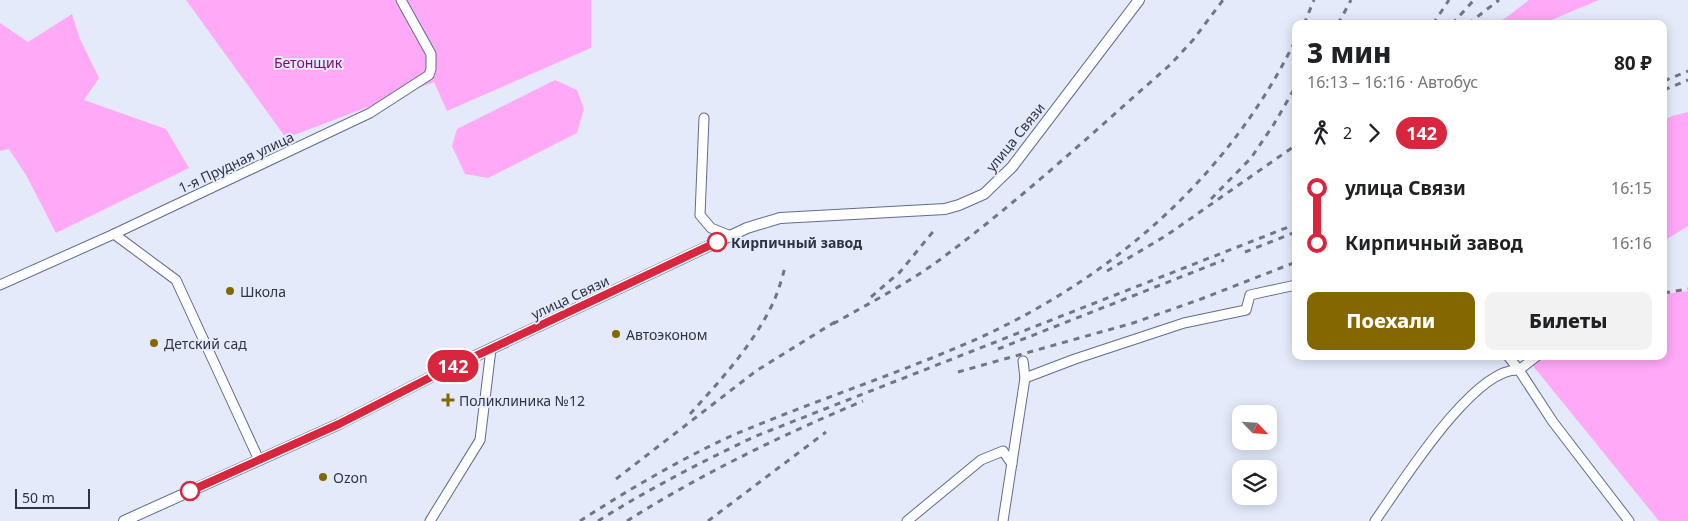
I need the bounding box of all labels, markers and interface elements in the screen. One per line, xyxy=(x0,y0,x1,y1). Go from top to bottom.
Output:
text: 3 мин xyxy=(1307,33,1391,71)
text: 80 ₽ xyxy=(1614,50,1652,76)
park label: Бетонщик xyxy=(274,53,343,72)
text: 16:13 – 16:16 · Автобус xyxy=(1307,71,1478,93)
street label: улица Связи xyxy=(981,98,1049,176)
icon: walk xyxy=(1307,119,1335,147)
icon: forward xyxy=(1360,119,1388,147)
text: 142 xyxy=(1406,121,1437,145)
text: 2 xyxy=(1343,122,1352,144)
street label: 1-я Прудная улица xyxy=(175,127,297,197)
text: улица Связи xyxy=(1345,175,1466,201)
text: 16:15 xyxy=(1611,177,1652,199)
text: Кирпичный завод xyxy=(1345,230,1523,256)
marker: Кирпичный завод xyxy=(707,232,727,252)
text: 16:16 xyxy=(1611,232,1652,254)
place label: Кирпичный завод xyxy=(731,233,862,252)
street label: улица Связи xyxy=(528,271,612,323)
place label: Школа xyxy=(240,282,286,301)
marker: Школа xyxy=(224,285,236,297)
button: Поехали xyxy=(1307,292,1475,350)
button: Билеты xyxy=(1485,292,1652,350)
place label: Автоэконом xyxy=(626,325,707,344)
marker: Автоэконом xyxy=(610,328,622,340)
place label: Детский сад xyxy=(164,334,247,353)
marker: Детский сад xyxy=(148,337,160,349)
line badge: 142 xyxy=(424,350,482,382)
text: 142 xyxy=(438,354,468,378)
place label: Поликлиника №12 xyxy=(459,391,585,410)
marker: Поликлиника №12 xyxy=(441,393,455,407)
north arrow xyxy=(1232,405,1278,450)
map controls xyxy=(1232,405,1277,505)
button: layers xyxy=(1232,460,1277,505)
place label: Ozon xyxy=(333,468,368,487)
marker: Ozon xyxy=(317,471,329,483)
unlabelled marker xyxy=(180,481,200,501)
scale bar xyxy=(15,486,90,509)
text: 50 m xyxy=(22,488,55,507)

